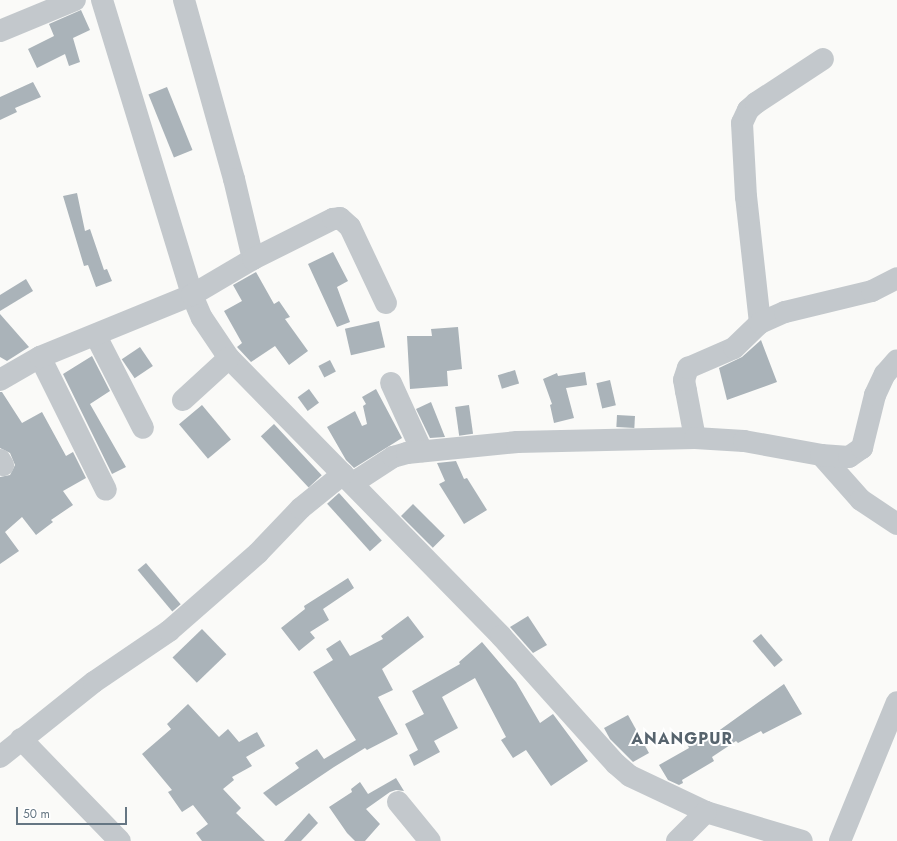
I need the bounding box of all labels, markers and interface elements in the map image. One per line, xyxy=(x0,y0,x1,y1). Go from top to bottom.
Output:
district label: ANANGPUR xyxy=(631,729,733,749)
scale bar xyxy=(18,799,129,825)
text: 50 m xyxy=(23,805,50,823)

